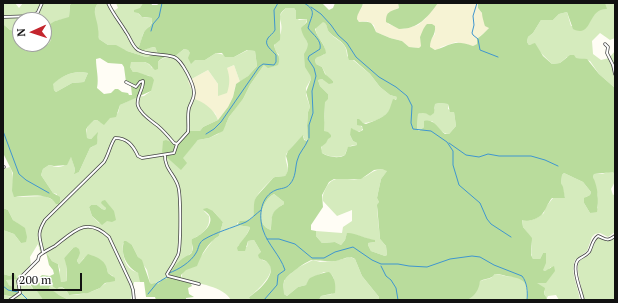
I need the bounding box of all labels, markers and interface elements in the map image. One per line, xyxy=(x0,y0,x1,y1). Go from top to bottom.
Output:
north arrow xyxy=(12,12,52,52)
text: N xyxy=(14,28,28,37)
scale bar xyxy=(14,265,84,291)
text: 200 m xyxy=(19,272,51,287)

